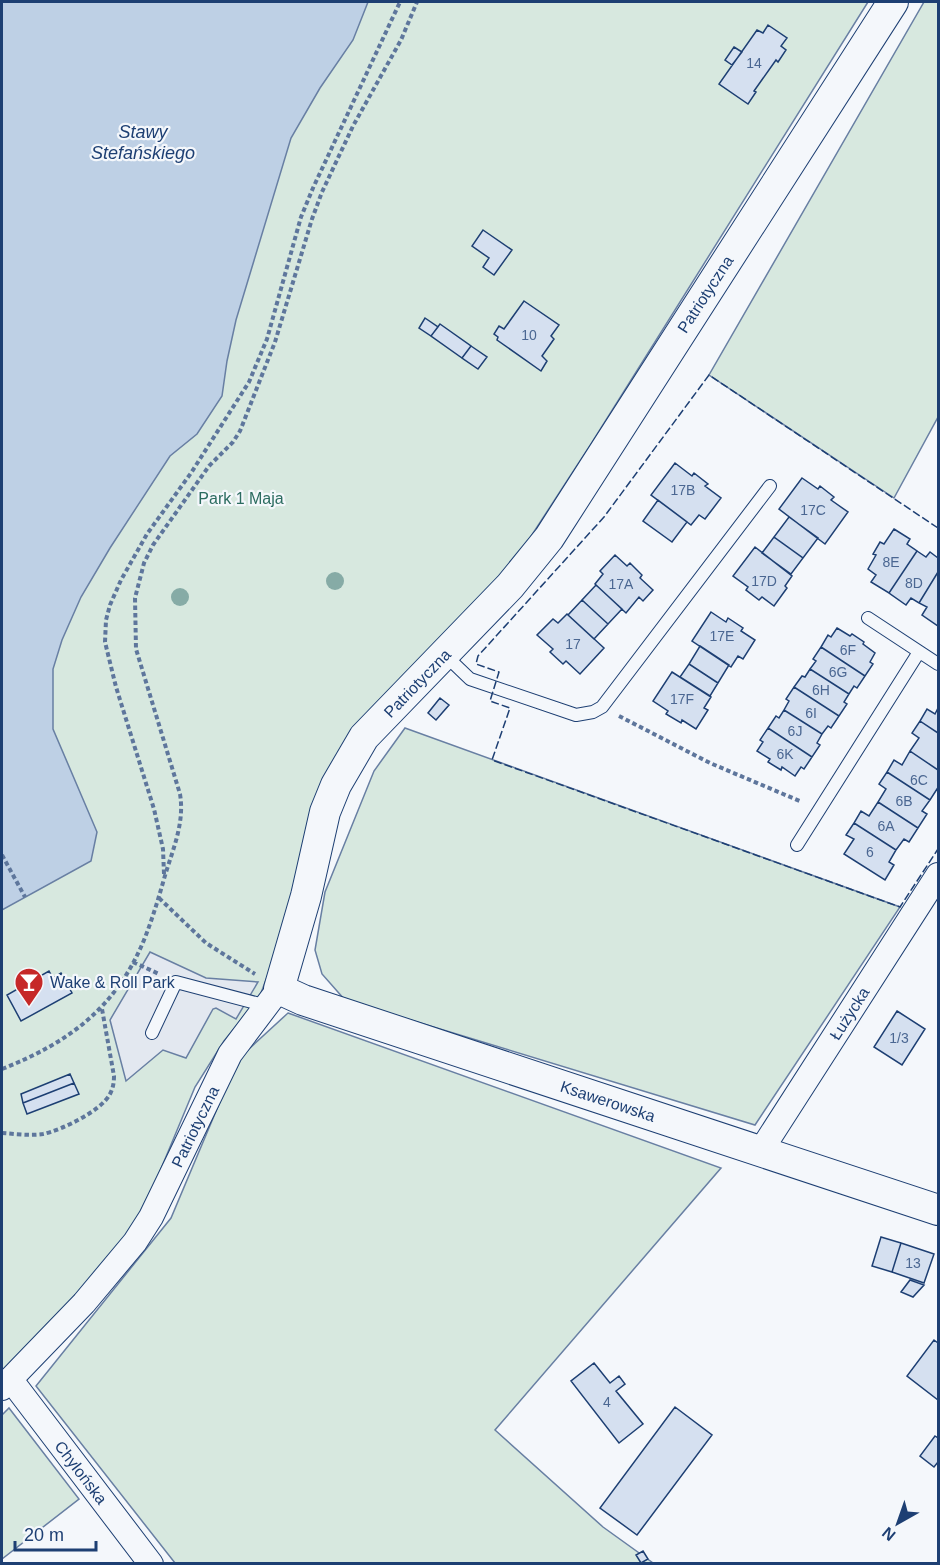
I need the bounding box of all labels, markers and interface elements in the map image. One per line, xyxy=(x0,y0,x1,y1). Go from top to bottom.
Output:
house number: 14 xyxy=(746,55,762,71)
water label: Stawy Stefańskiego xyxy=(91,122,195,163)
street label: Patriotyczna xyxy=(674,253,737,336)
house number: 10 xyxy=(521,327,537,343)
house number: 17B xyxy=(671,482,695,498)
park label: Park 1 Maja xyxy=(198,490,284,507)
house number: 17C xyxy=(800,502,826,518)
house number: 8E xyxy=(882,554,900,570)
house number: 17D xyxy=(751,573,777,589)
house number: 8D xyxy=(905,575,923,591)
house number: 17A xyxy=(609,576,634,592)
house number: 17E xyxy=(710,628,734,644)
house number: 17 xyxy=(565,636,581,652)
house number: 6F xyxy=(840,642,856,658)
street label: Patriotyczna xyxy=(381,646,454,721)
house number: 6G xyxy=(829,664,847,680)
house number: 6H xyxy=(812,682,830,698)
house number: 17F xyxy=(670,691,694,707)
house number: 6I xyxy=(805,705,817,721)
house number: 6J xyxy=(788,723,802,739)
house number: 6K xyxy=(776,746,794,762)
house number: 6C xyxy=(910,772,928,788)
house number: 6B xyxy=(895,793,913,809)
house number: 6A xyxy=(877,818,895,834)
house number: 6 xyxy=(866,844,874,860)
bar icon: Wake & Roll Park xyxy=(13,966,45,1008)
place label: Wake & Roll Park xyxy=(50,974,176,991)
street label: Łużycka xyxy=(827,984,873,1043)
house number: 1/3 xyxy=(889,1030,909,1046)
street label: Ksawerowska xyxy=(558,1078,657,1125)
street label: Patriotyczna xyxy=(169,1083,222,1170)
house number: 13 xyxy=(905,1255,921,1271)
house number: 4 xyxy=(603,1394,611,1410)
street label: Chylońska xyxy=(51,1438,110,1508)
north arrow xyxy=(868,1493,928,1553)
scale bar xyxy=(15,1514,96,1552)
text: N xyxy=(879,1524,899,1544)
text: 20 m xyxy=(24,1525,64,1545)

